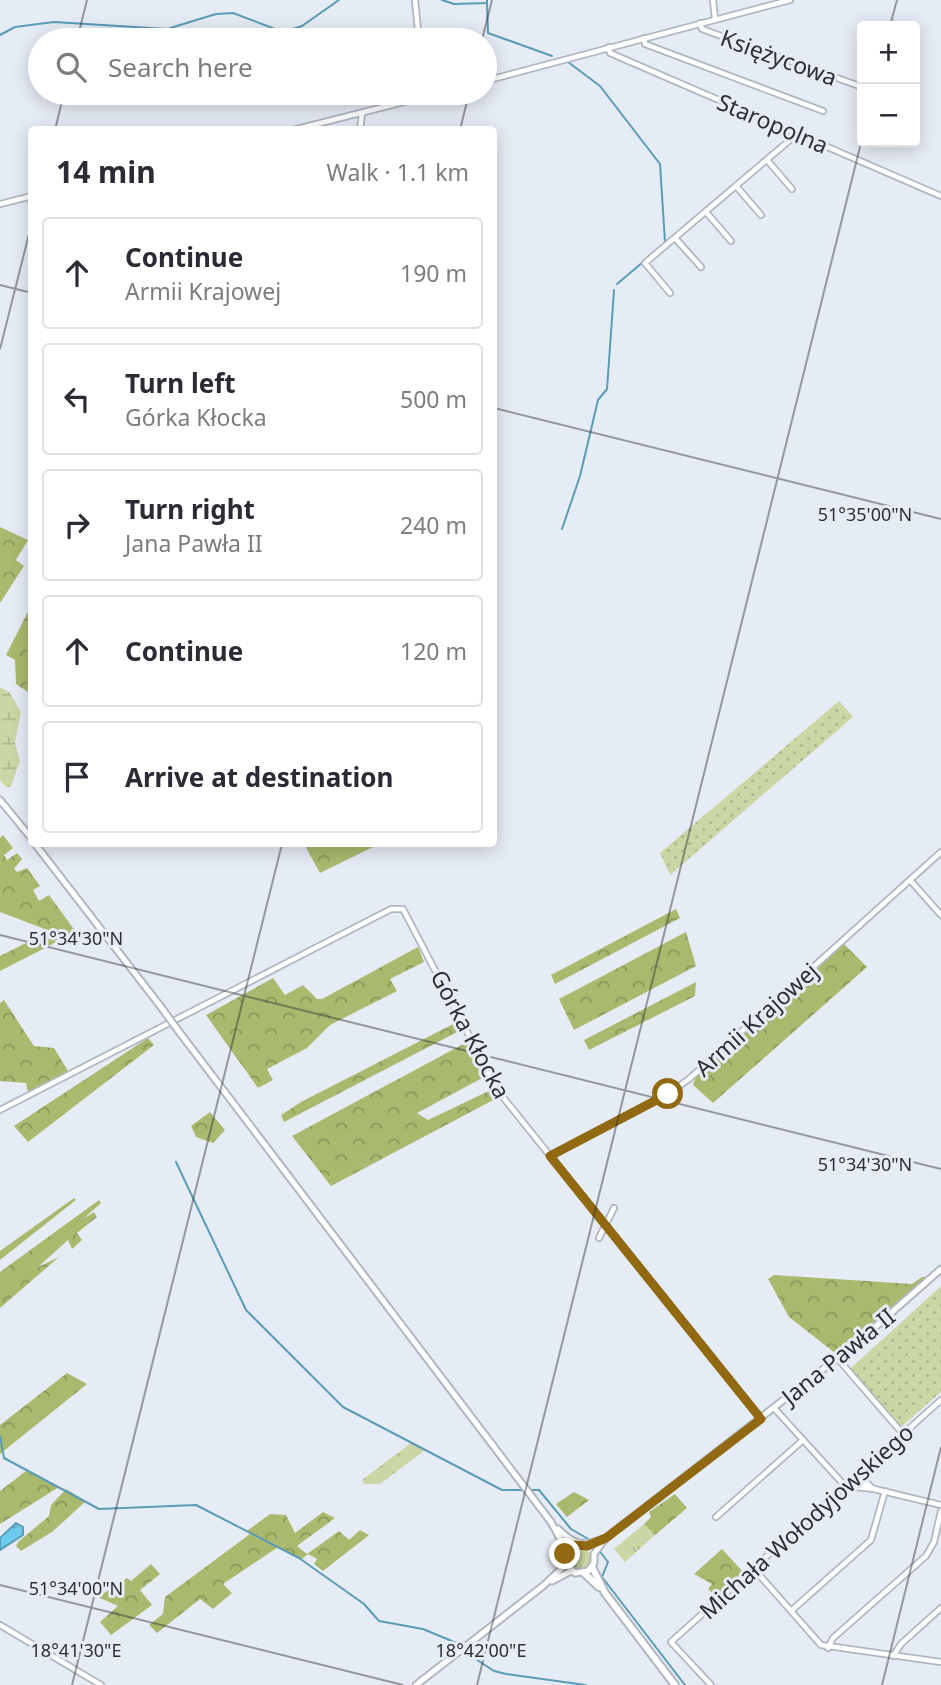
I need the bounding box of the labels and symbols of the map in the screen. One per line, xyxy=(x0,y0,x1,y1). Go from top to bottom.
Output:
street label: Księżycowa xyxy=(716,21,842,93)
street label: Staropolna xyxy=(712,85,834,161)
text: 51°35'00"N xyxy=(818,502,912,526)
text: 51°34'30"N xyxy=(29,926,123,950)
street label: Armii Krajowej xyxy=(687,955,825,1083)
street label: Górka Kłocka xyxy=(424,964,518,1104)
route start xyxy=(652,1078,683,1109)
text: 51°34'30"N xyxy=(818,1152,912,1176)
street label: Jana Pawła II xyxy=(773,1300,902,1413)
street label: Michała Wołodyjowskiego xyxy=(692,1416,920,1626)
route end xyxy=(549,1538,580,1569)
text: 51°34'00"N xyxy=(29,1576,123,1600)
text: 18°41'30"E xyxy=(31,1638,121,1662)
text: 18°42'00"E xyxy=(436,1638,526,1662)

